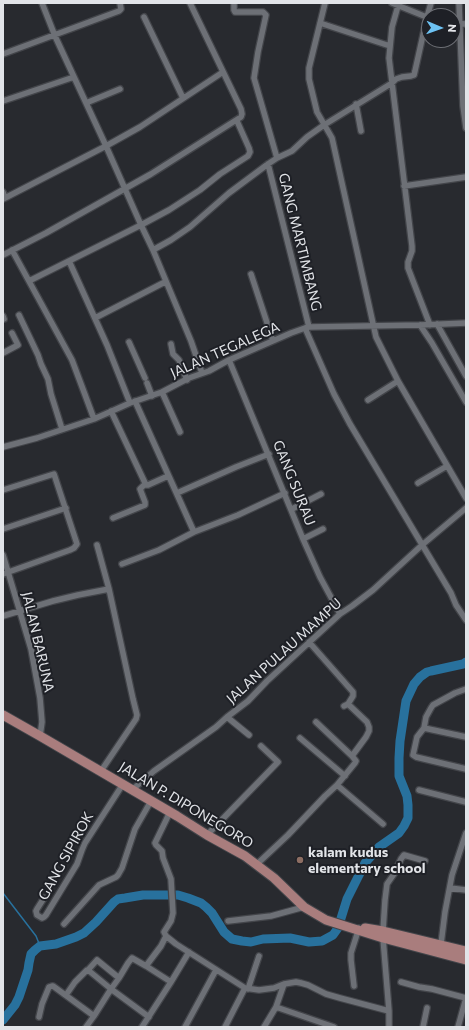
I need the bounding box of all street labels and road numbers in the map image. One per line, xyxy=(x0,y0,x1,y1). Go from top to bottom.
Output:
street label: GANG MARTIMBANG xyxy=(275,171,325,313)
street label: JALAN TEGALEGA xyxy=(168,318,282,382)
street label: GANG SURAU xyxy=(269,438,319,528)
street label: JALAN BARUNA xyxy=(18,590,58,694)
street label: JALAN PULAU MAMPU xyxy=(223,595,345,707)
street label: JALAN P. DIPONEGORO xyxy=(116,758,256,852)
street label: GANG SIPIROK xyxy=(35,809,97,903)

